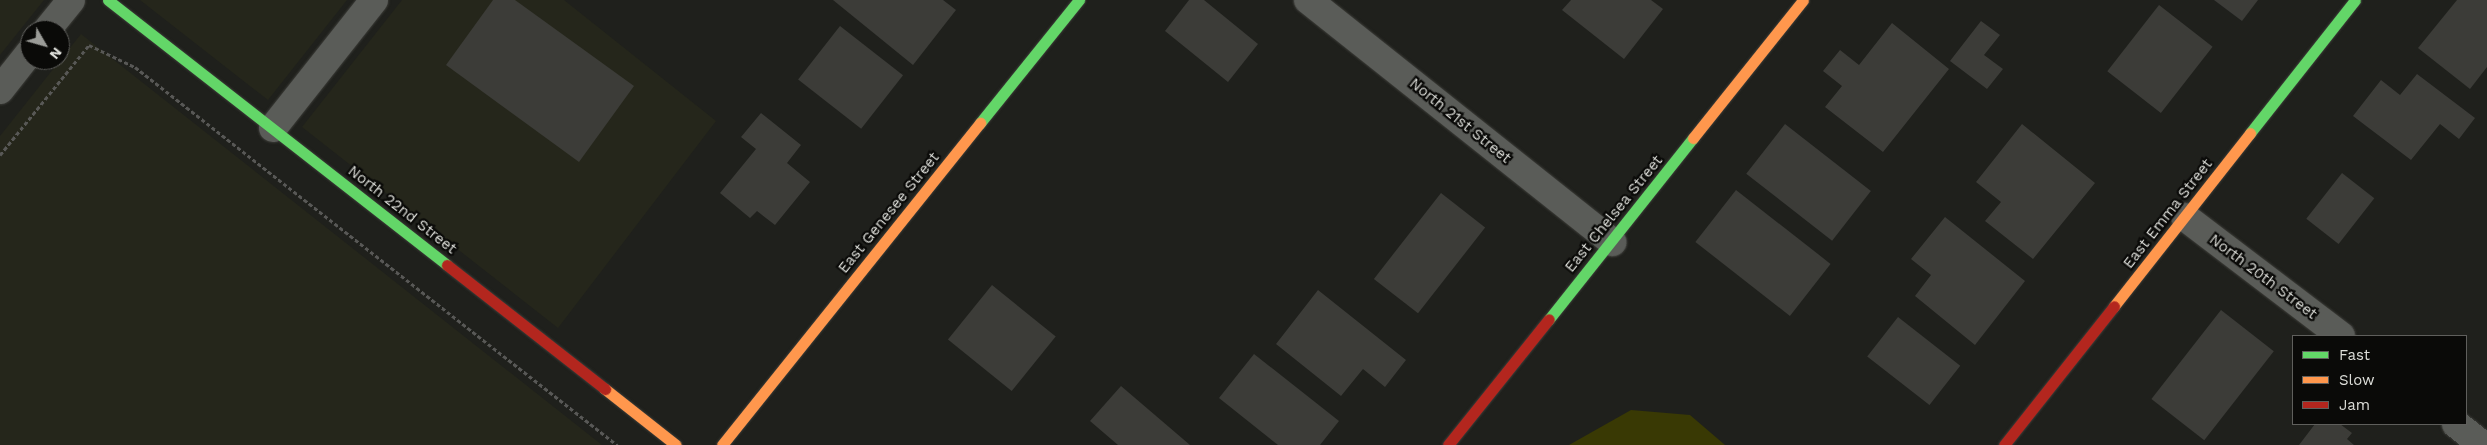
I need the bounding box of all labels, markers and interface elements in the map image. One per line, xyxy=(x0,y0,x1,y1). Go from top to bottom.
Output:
north arrow xyxy=(20,20,70,70)
text: N xyxy=(47,45,66,63)
street label: North 21st Street xyxy=(1406,75,1514,167)
street label: East Genesee Street xyxy=(835,149,943,277)
street label: East Chelsea Street xyxy=(1561,152,1667,276)
street label: East Emma Street xyxy=(2120,156,2216,272)
street label: North 22nd Street xyxy=(344,162,460,258)
street label: North 20th Street xyxy=(2206,231,2320,323)
legend xyxy=(2292,335,2467,425)
text: Fast xyxy=(2339,346,2370,364)
text: Slow xyxy=(2339,371,2375,389)
text: Jam xyxy=(2339,396,2370,414)

